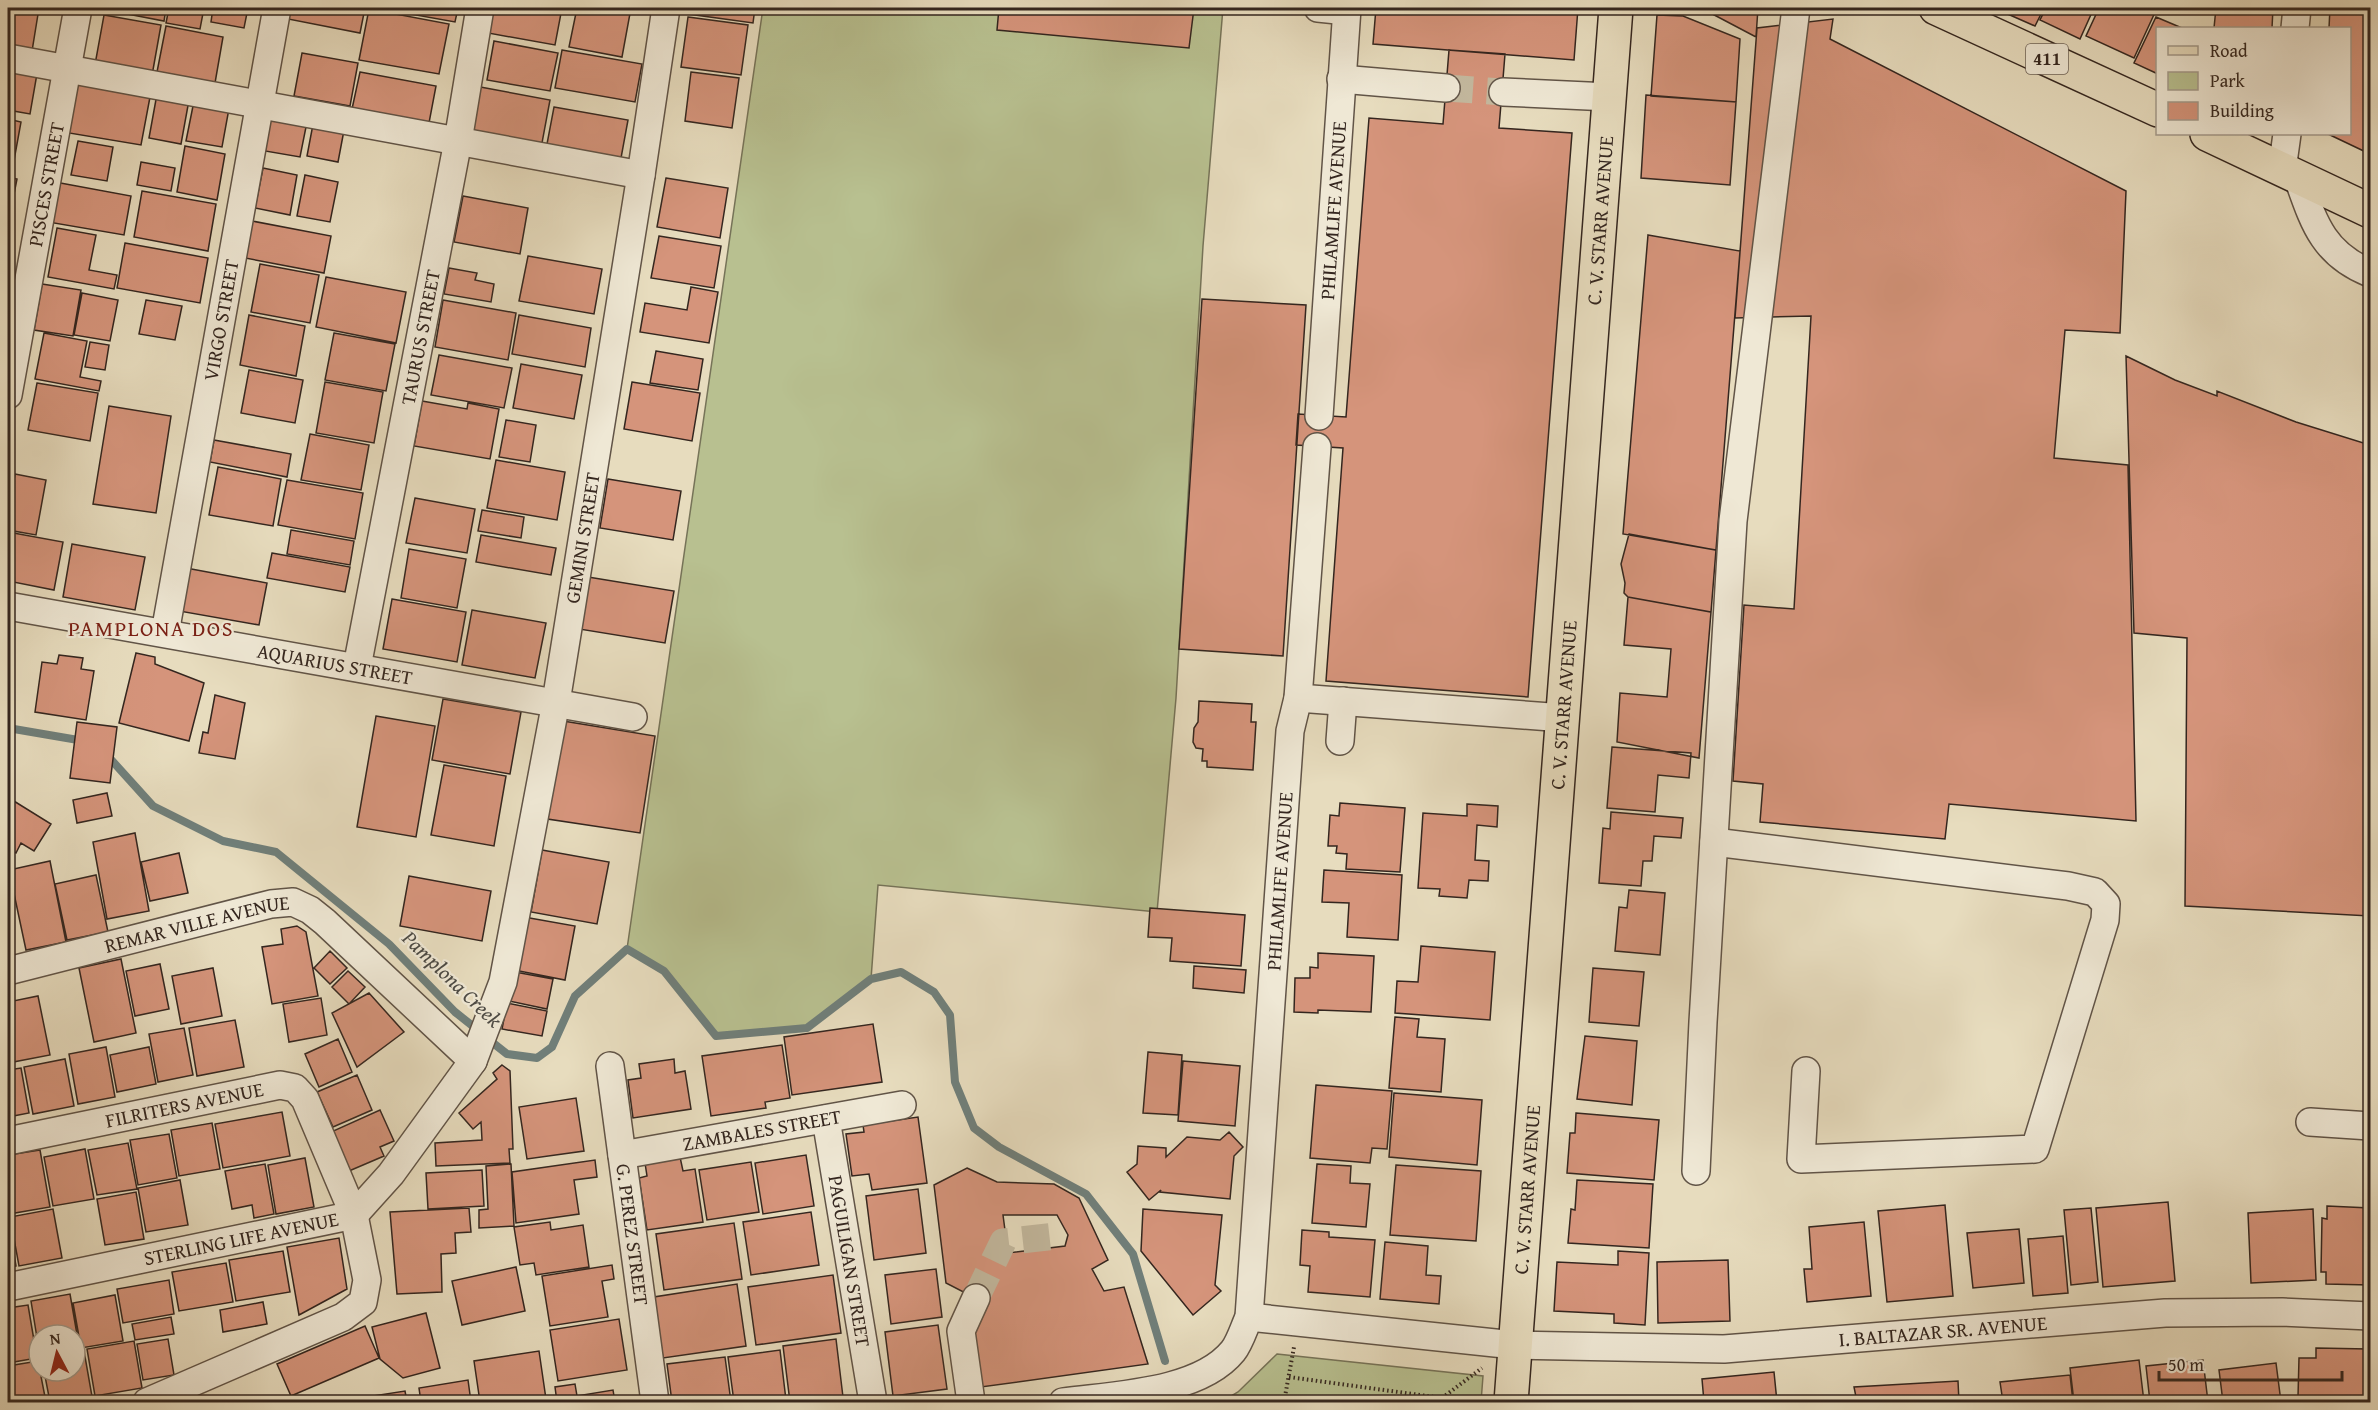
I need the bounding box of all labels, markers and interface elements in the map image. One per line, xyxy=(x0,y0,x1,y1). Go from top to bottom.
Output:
legend xyxy=(2156,27,2351,135)
text: Road xyxy=(2210,37,2248,64)
road number: 411 xyxy=(2026,44,2068,74)
text: Park xyxy=(2210,67,2246,94)
text: Building xyxy=(2210,97,2274,124)
street label: PISCES STREET xyxy=(20,120,71,249)
street label: PHILAMLIFE AVENUE xyxy=(1312,120,1353,301)
street label: C. V. STARR AVENUE xyxy=(1579,135,1620,306)
street label: VIRGO STREET xyxy=(195,257,246,383)
street label: TAURUS STREET xyxy=(393,267,447,407)
street label: GEMINI STREET xyxy=(557,470,607,605)
district label: PAMPLONA DOS xyxy=(68,612,234,644)
street label: C. V. STARR AVENUE xyxy=(1542,619,1584,791)
street label: AQUARIUS STREET xyxy=(255,636,415,692)
street label: PHILAMLIFE AVENUE xyxy=(1258,791,1300,971)
street label: REMAR VILLE AVENUE xyxy=(101,887,291,960)
water label: Pamplona Creek xyxy=(395,922,510,1035)
street label: FILRITERS AVENUE xyxy=(103,1074,266,1135)
street label: ZAMBALES STREET xyxy=(680,1101,843,1158)
street label: C. V. STARR AVENUE xyxy=(1506,1104,1547,1275)
street label: G. PEREZ STREET xyxy=(609,1162,657,1307)
street label: PAGUILIGAN STREET xyxy=(822,1173,879,1349)
street label: STERLING LIFE AVENUE xyxy=(141,1204,341,1272)
street label: I. BALTAZAR SR. AVENUE xyxy=(1837,1308,2048,1354)
north arrow xyxy=(27,1323,87,1383)
text: N xyxy=(48,1326,62,1351)
scale bar xyxy=(2159,1344,2342,1382)
text: 50 m xyxy=(2168,1351,2204,1378)

